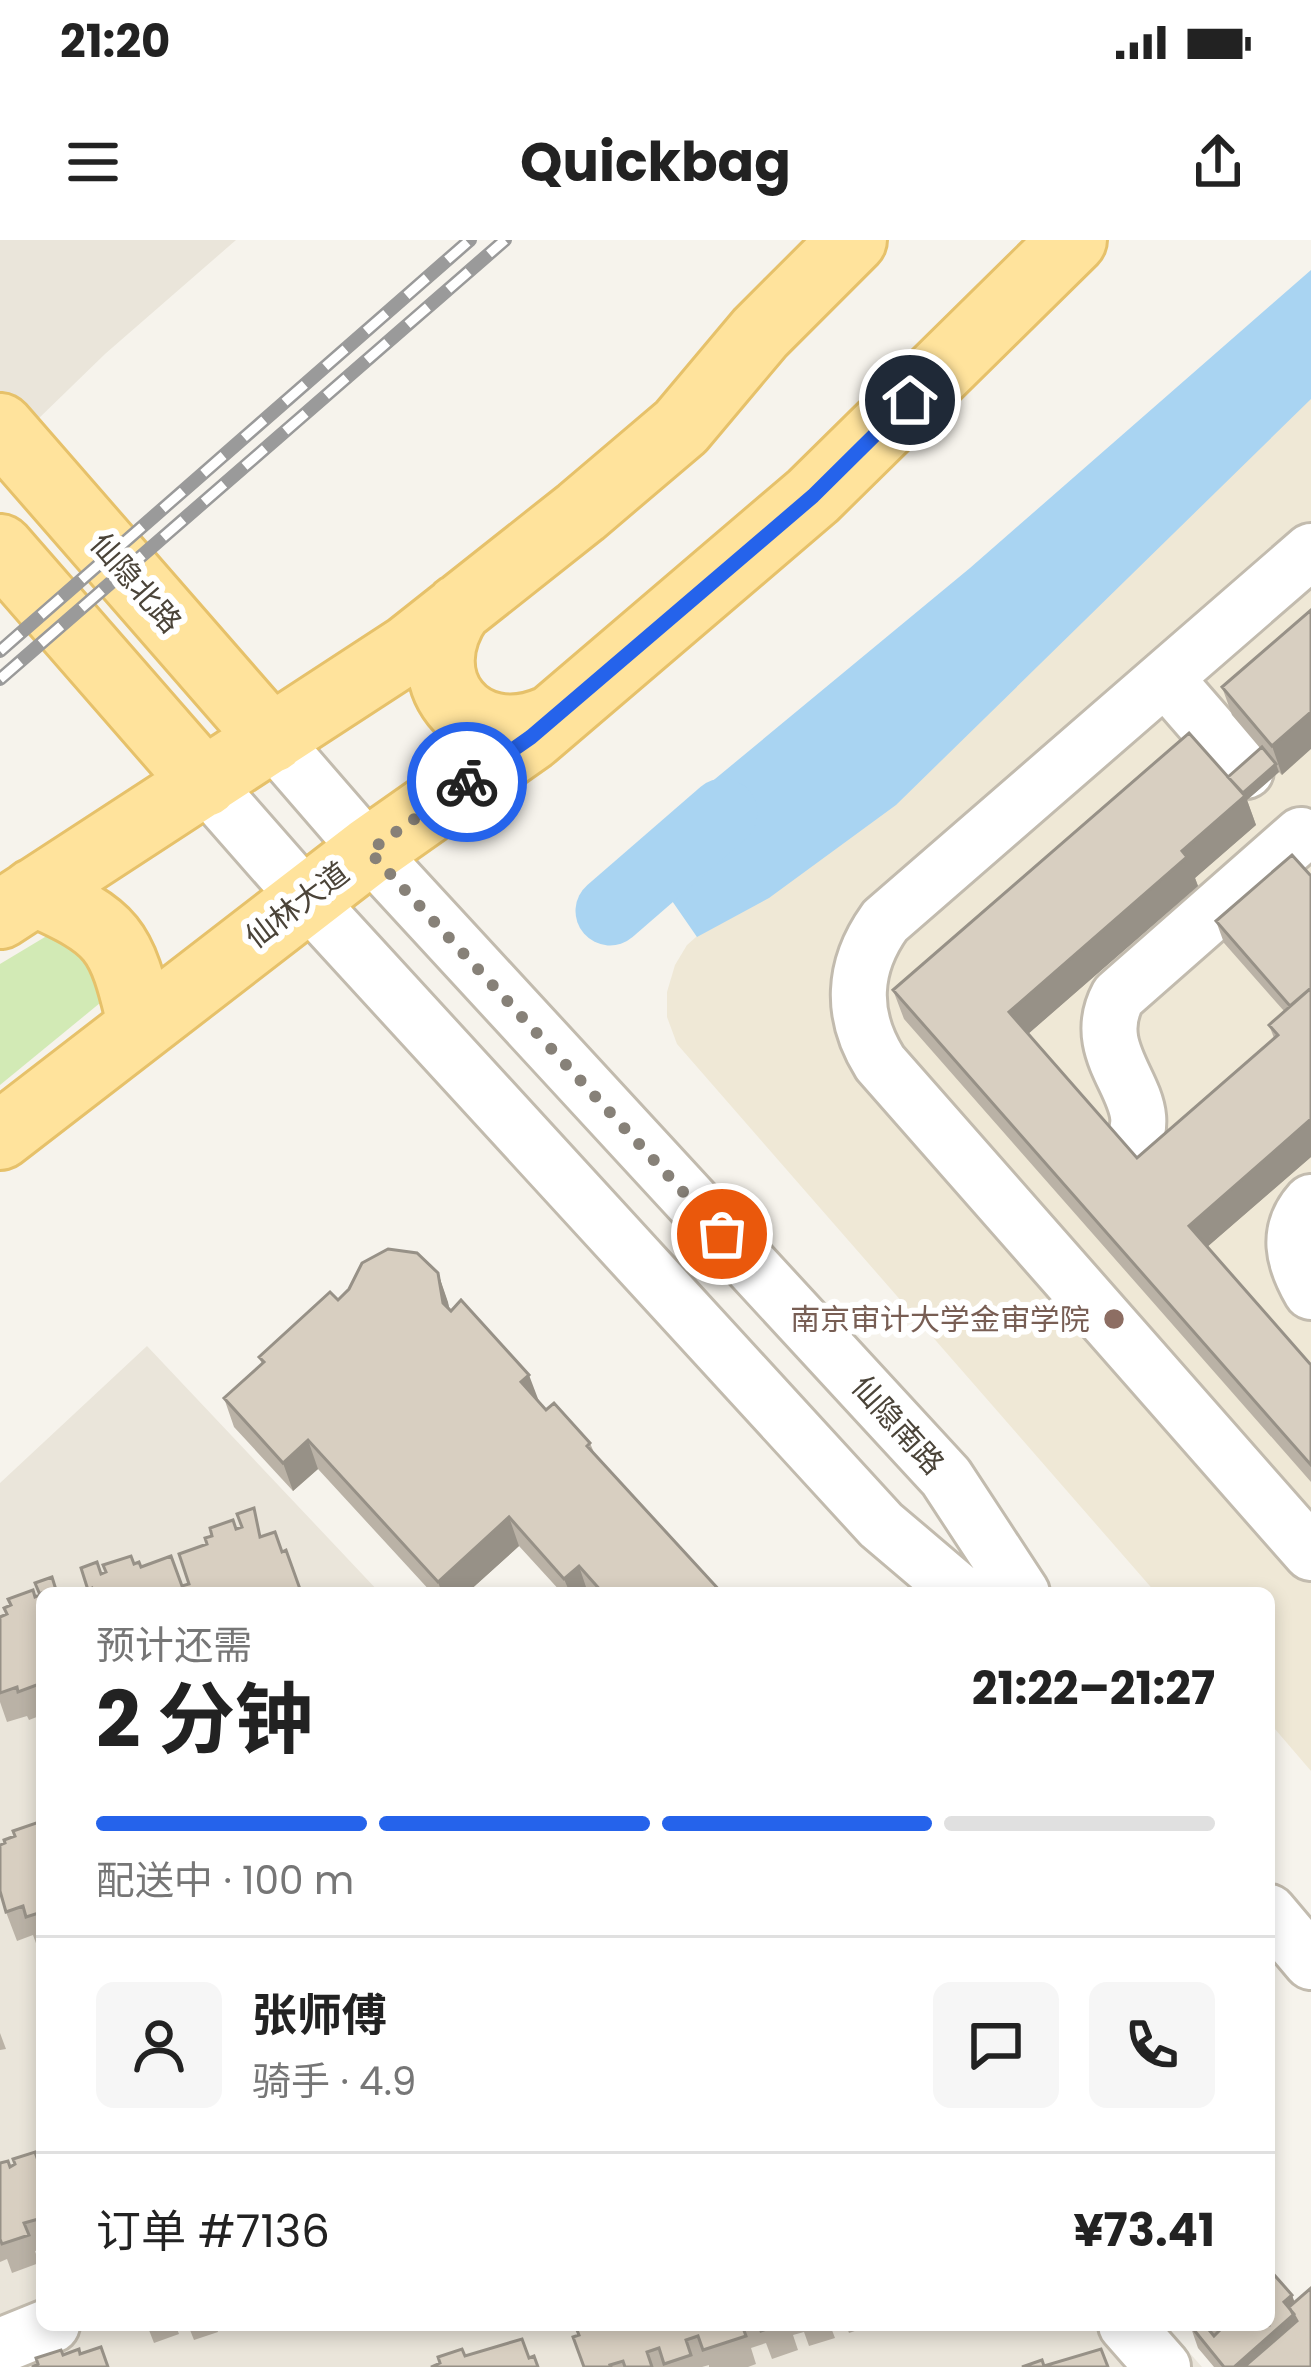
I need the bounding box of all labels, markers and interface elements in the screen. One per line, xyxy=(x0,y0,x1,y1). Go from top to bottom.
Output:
text: 21:20 xyxy=(60,10,170,73)
text: Quickbag xyxy=(520,124,791,200)
icon: menu xyxy=(60,129,126,195)
icon: share xyxy=(1185,129,1251,195)
pin xyxy=(859,349,961,451)
icon: home xyxy=(877,367,943,433)
street label: 仙隐北路 xyxy=(80,524,192,642)
courier xyxy=(407,722,527,842)
icon: bike xyxy=(434,749,500,815)
street label: 仙林大道 xyxy=(236,852,358,958)
pin xyxy=(671,1183,773,1285)
icon: bag xyxy=(689,1201,755,1267)
place label: 南京审计大学金审学院 xyxy=(790,1298,1090,1341)
marker: 南京审计大学金审学院 xyxy=(1101,1306,1127,1332)
street label: 仙隐南路 xyxy=(842,1366,954,1484)
text: 预计还需 xyxy=(96,1618,252,1673)
text: 21:22–21:27 xyxy=(972,1657,1215,1720)
text: 2 分钟 xyxy=(96,1665,313,1774)
text: 配送中 · 100 m xyxy=(96,1853,354,1908)
button: person xyxy=(96,1982,222,2108)
button: chat xyxy=(933,1982,1059,2108)
button: phone xyxy=(1089,1982,1215,2108)
text: 张师傅 xyxy=(252,1984,387,2047)
text: 骑手 · 4.9 xyxy=(252,2054,416,2109)
text: ¥73.41 xyxy=(1073,2199,1215,2262)
text: 订单 #7136 xyxy=(96,2200,330,2263)

